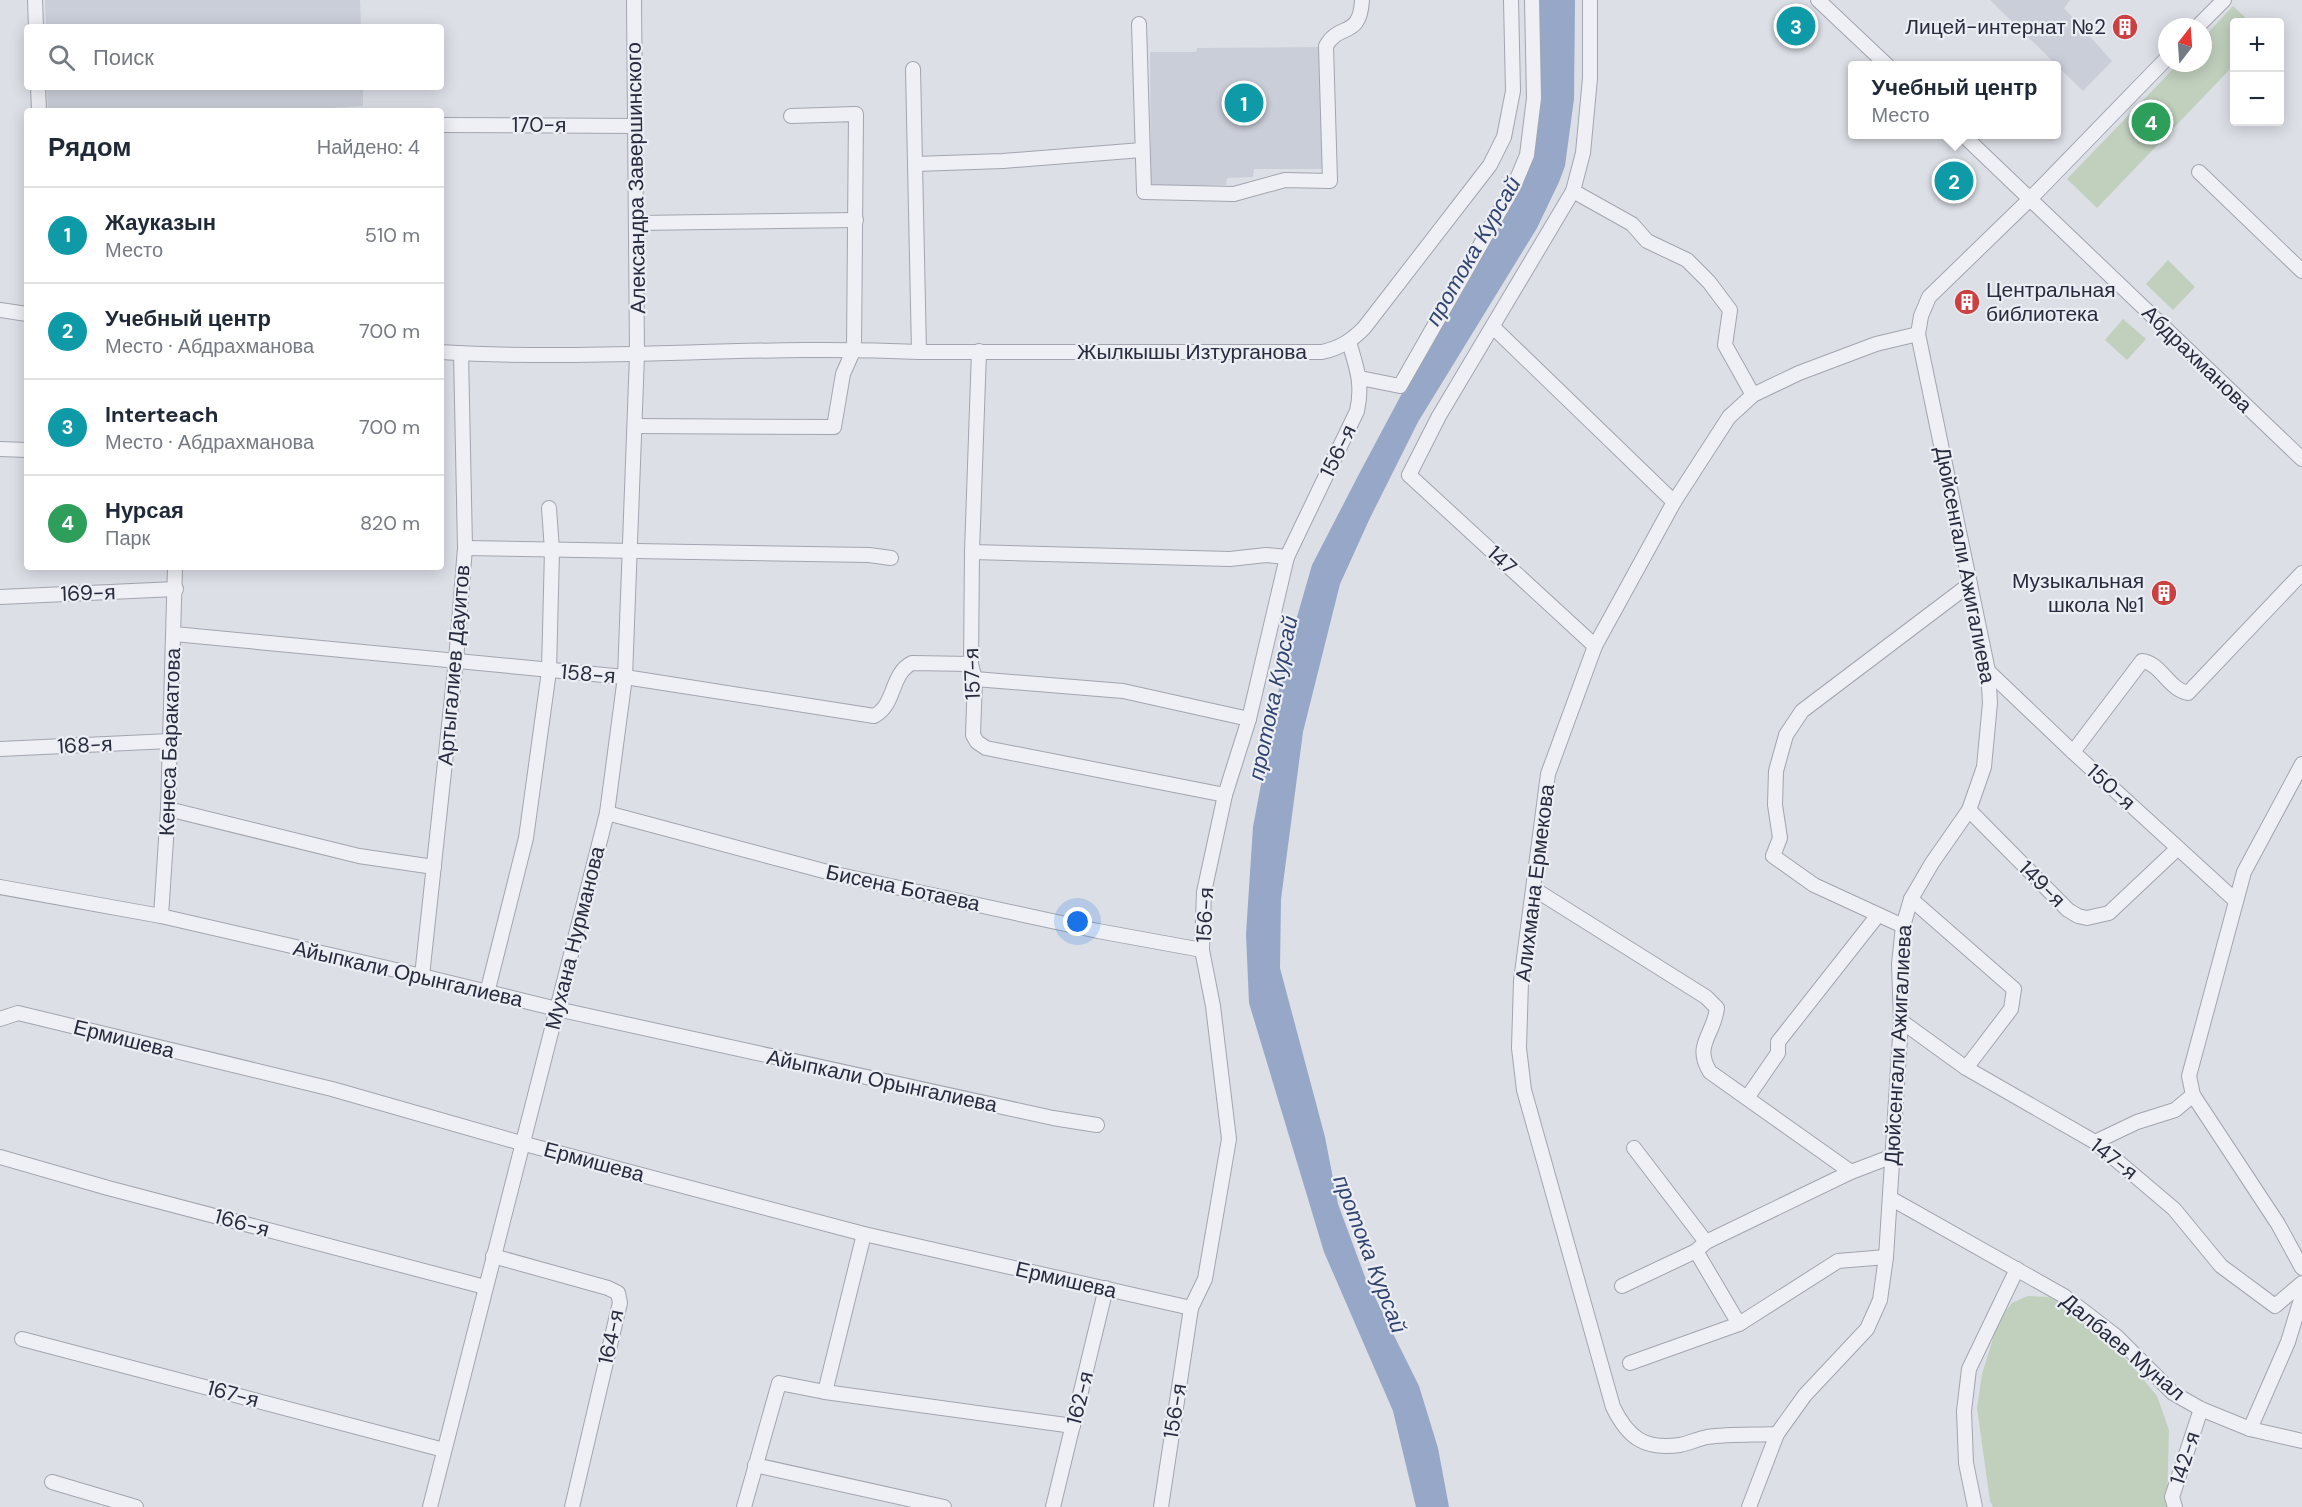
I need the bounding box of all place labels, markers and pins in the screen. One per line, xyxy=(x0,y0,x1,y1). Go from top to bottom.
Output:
pin: 3 xyxy=(1776,3,1816,48)
building icon: Лицей-интернат №2 xyxy=(2110,12,2140,42)
place label: Лицей-интернат №2 xyxy=(1905,13,2106,41)
pin: 1 xyxy=(1224,80,1264,126)
pin: 4 xyxy=(2132,100,2170,144)
pin: 2 xyxy=(1934,158,1974,204)
place label: Центральная библиотека xyxy=(1986,276,2116,328)
building icon: Центральная библиотека xyxy=(1952,287,1982,317)
place label: Музыкальная школа №1 xyxy=(2012,567,2144,619)
building icon: Музыкальная школа №1 xyxy=(2149,578,2179,608)

